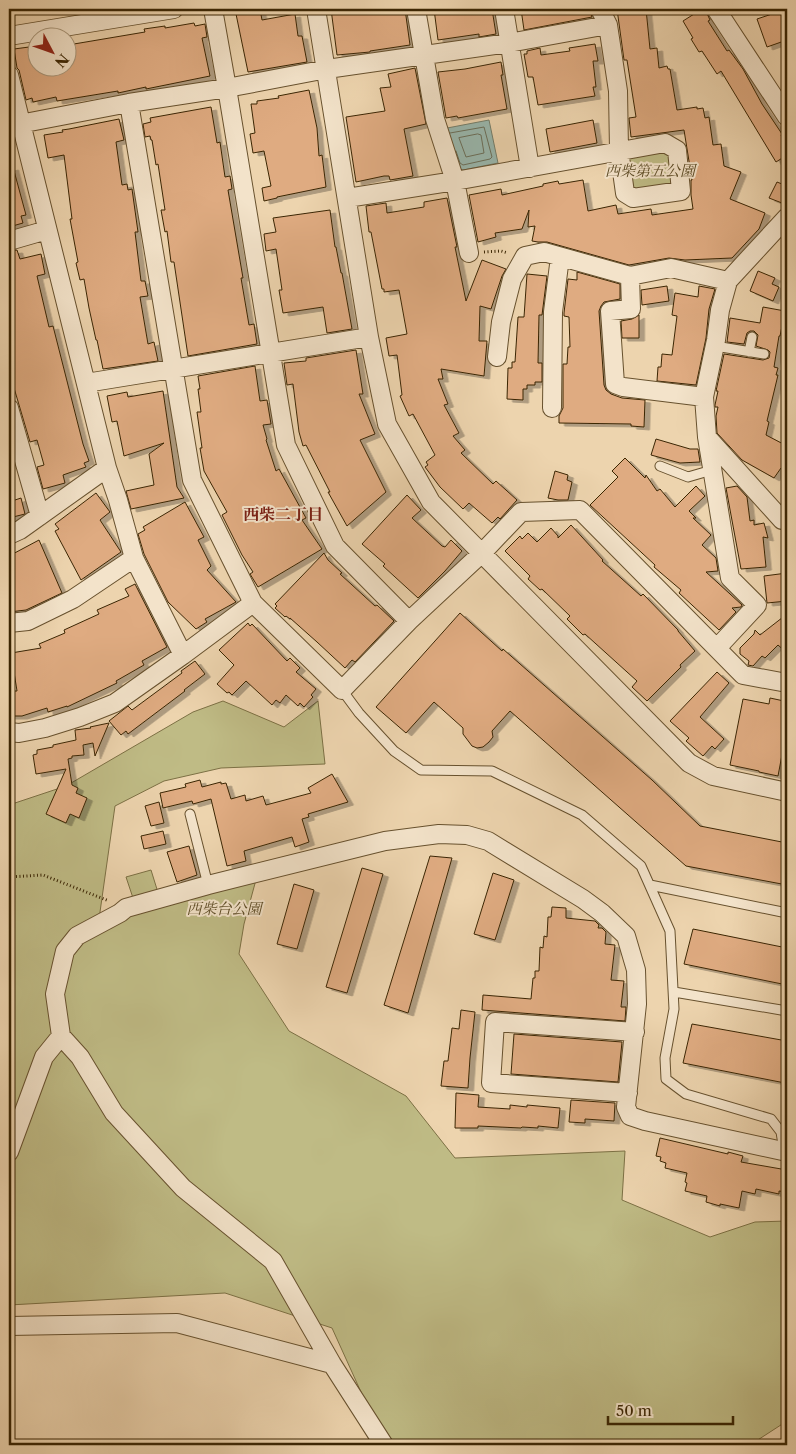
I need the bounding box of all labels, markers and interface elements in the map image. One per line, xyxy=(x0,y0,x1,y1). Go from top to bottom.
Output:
north arrow xyxy=(28,28,78,78)
text: N xyxy=(51,50,73,71)
park label: 西柴第五公園 xyxy=(605,161,698,180)
district label: 西柴二丁目 xyxy=(243,504,323,524)
park label: 西柴台公園 xyxy=(186,899,264,918)
scale bar xyxy=(608,1394,734,1426)
text: 50 m xyxy=(616,1401,652,1420)

